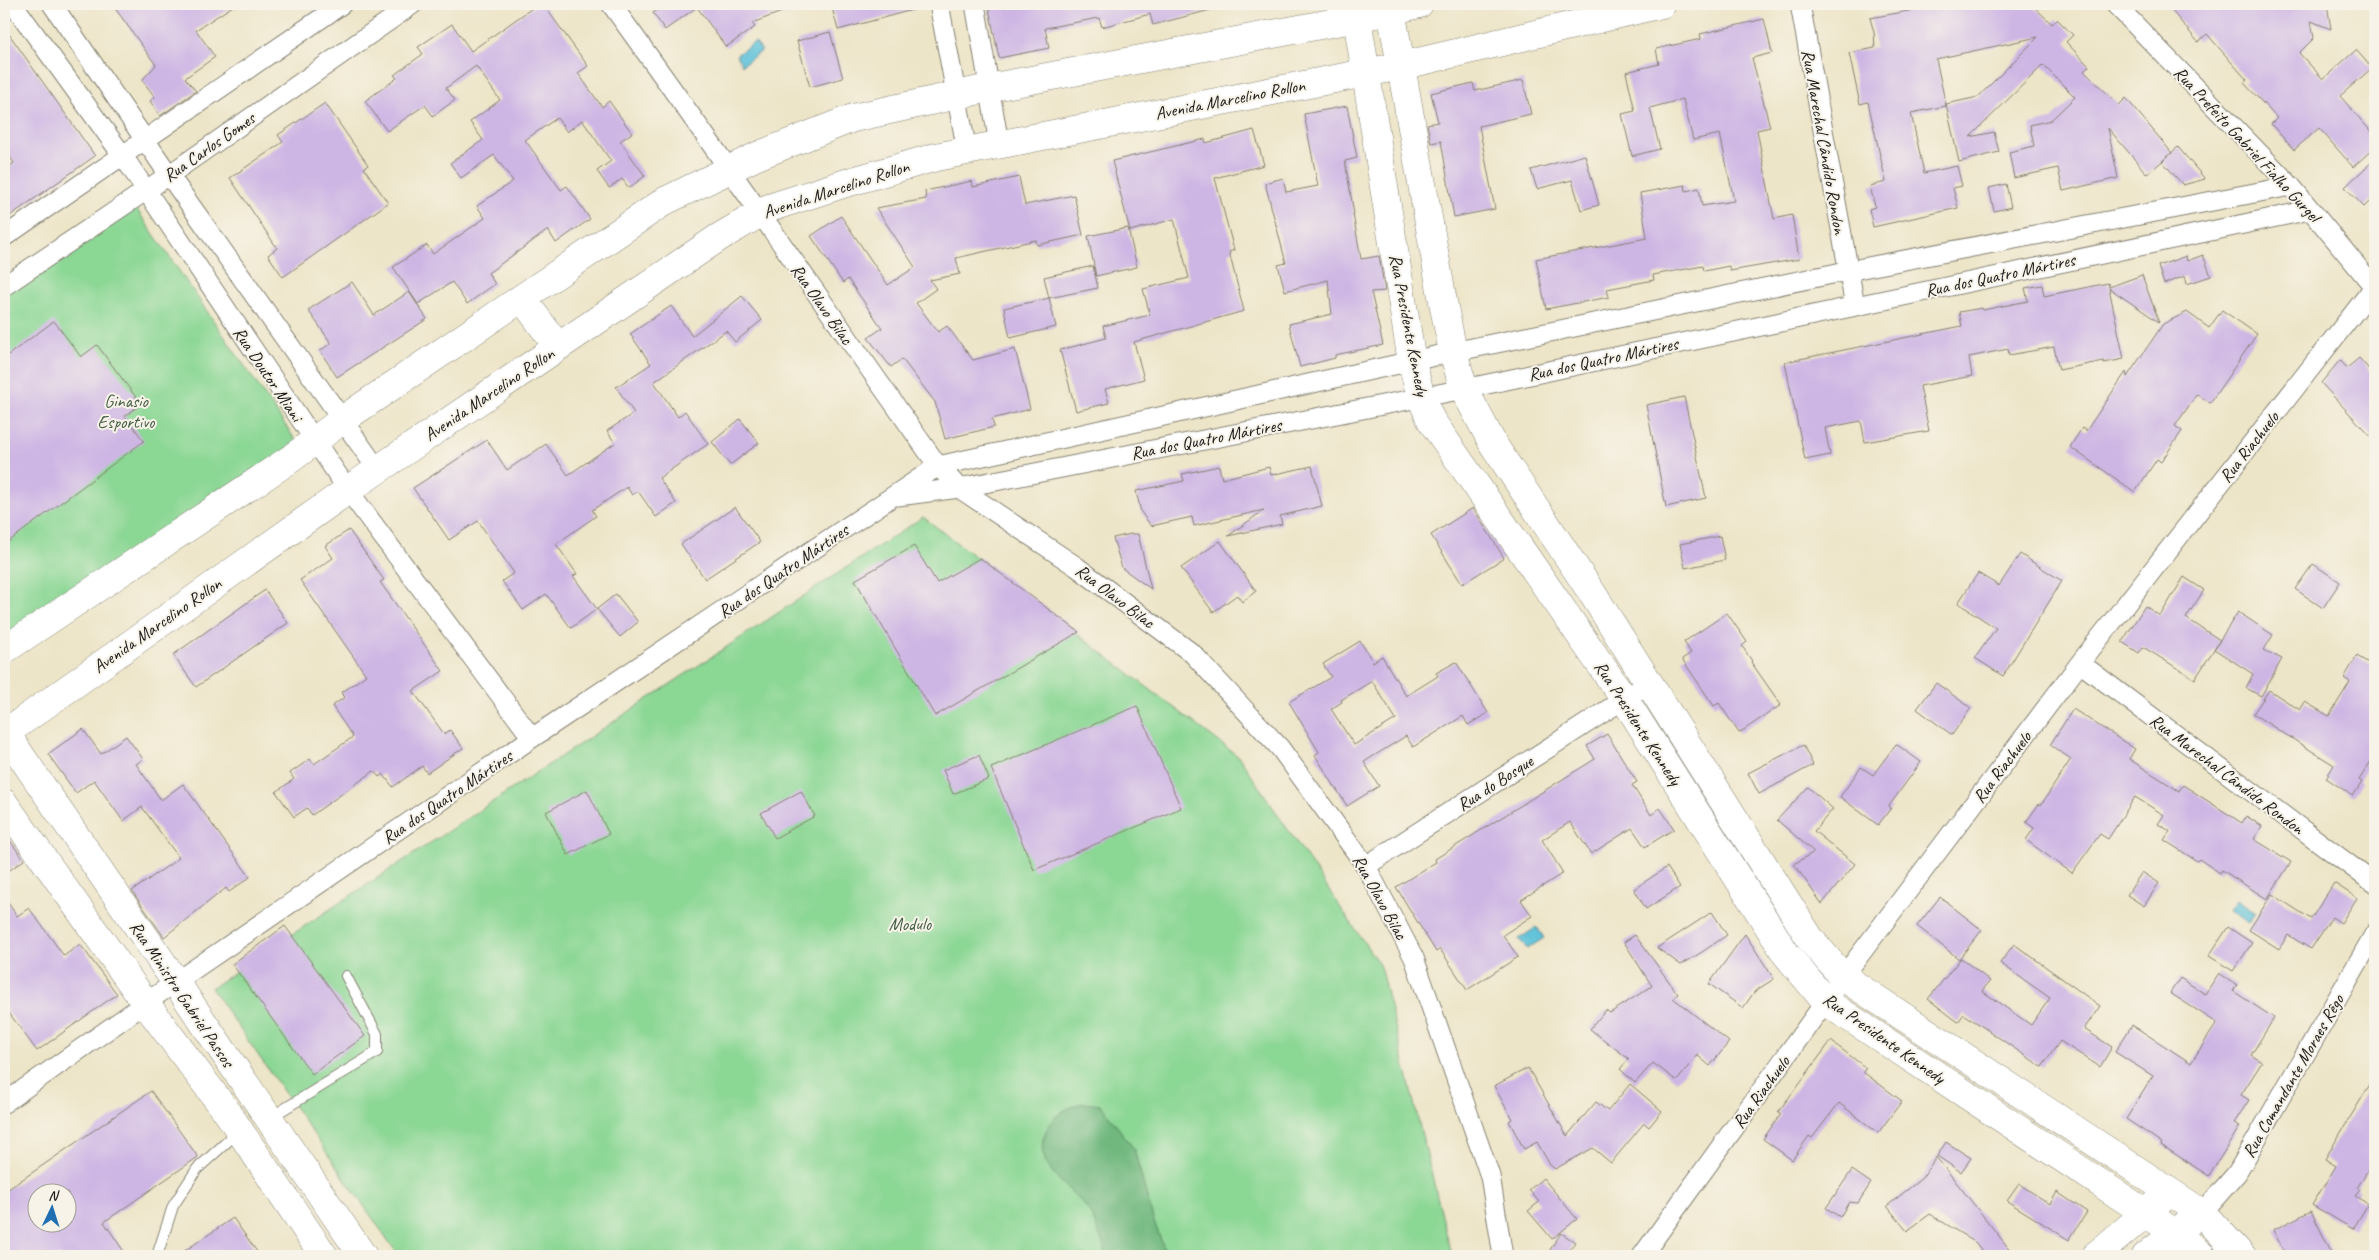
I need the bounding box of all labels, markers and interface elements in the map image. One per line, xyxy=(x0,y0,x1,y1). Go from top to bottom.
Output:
street label: Rua Marechal Cândido Rondon xyxy=(1797,48,1851,237)
street label: Rua Prefeito Gabriel Fialho Gurgel xyxy=(2169,62,2327,228)
street label: Avenida Marcelino Rollon xyxy=(1153,74,1308,124)
street label: Rua Carlos Gomes xyxy=(159,106,261,187)
street label: Avenida Marcelino Rollon xyxy=(760,155,913,223)
street label: Rua dos Quatro Mártires xyxy=(1923,248,2079,302)
street label: Rua Presidente Kennedy xyxy=(1384,252,1434,400)
street label: Rua Olavo Bilac xyxy=(786,259,859,350)
street label: Rua Doutor Miani xyxy=(228,322,309,428)
street label: Rua dos Quatro Mártires xyxy=(1526,332,1682,386)
street label: Avenida Marcelino Rollon xyxy=(420,342,559,446)
park label: Ginasio Esportivo xyxy=(98,390,156,433)
street label: Rua Riachuelo xyxy=(2214,406,2285,487)
street label: Rua dos Quatro Mártires xyxy=(1129,413,1285,464)
street label: Rua dos Quatro Mártires xyxy=(714,518,854,623)
street label: Rua Olavo Bilac xyxy=(1071,559,1160,634)
street label: Avenida Marcelino Rollon xyxy=(88,572,226,678)
street label: Rua Presidente Kennedy xyxy=(1590,657,1687,791)
street label: Rua Marechal Cândido Rondon xyxy=(2146,709,2309,840)
street label: Rua Riachuelo xyxy=(1968,726,2037,807)
street label: Rua dos Quatro Mártires xyxy=(378,744,518,849)
street label: Rua do Bosque xyxy=(1453,750,1538,816)
street label: Rua Olavo Bilac xyxy=(1348,851,1413,945)
park label: Modulo xyxy=(889,913,933,935)
street label: Rua Ministro Gabriel Passos xyxy=(125,917,240,1073)
street label: Rua Presidente Kennedy xyxy=(1819,988,1951,1089)
street label: Rua Comandante Moraes Rêgo xyxy=(2237,989,2350,1161)
street label: Rua Riachuelo xyxy=(1727,1050,1796,1132)
north arrow xyxy=(28,1182,78,1232)
text: N xyxy=(48,1187,60,1204)

